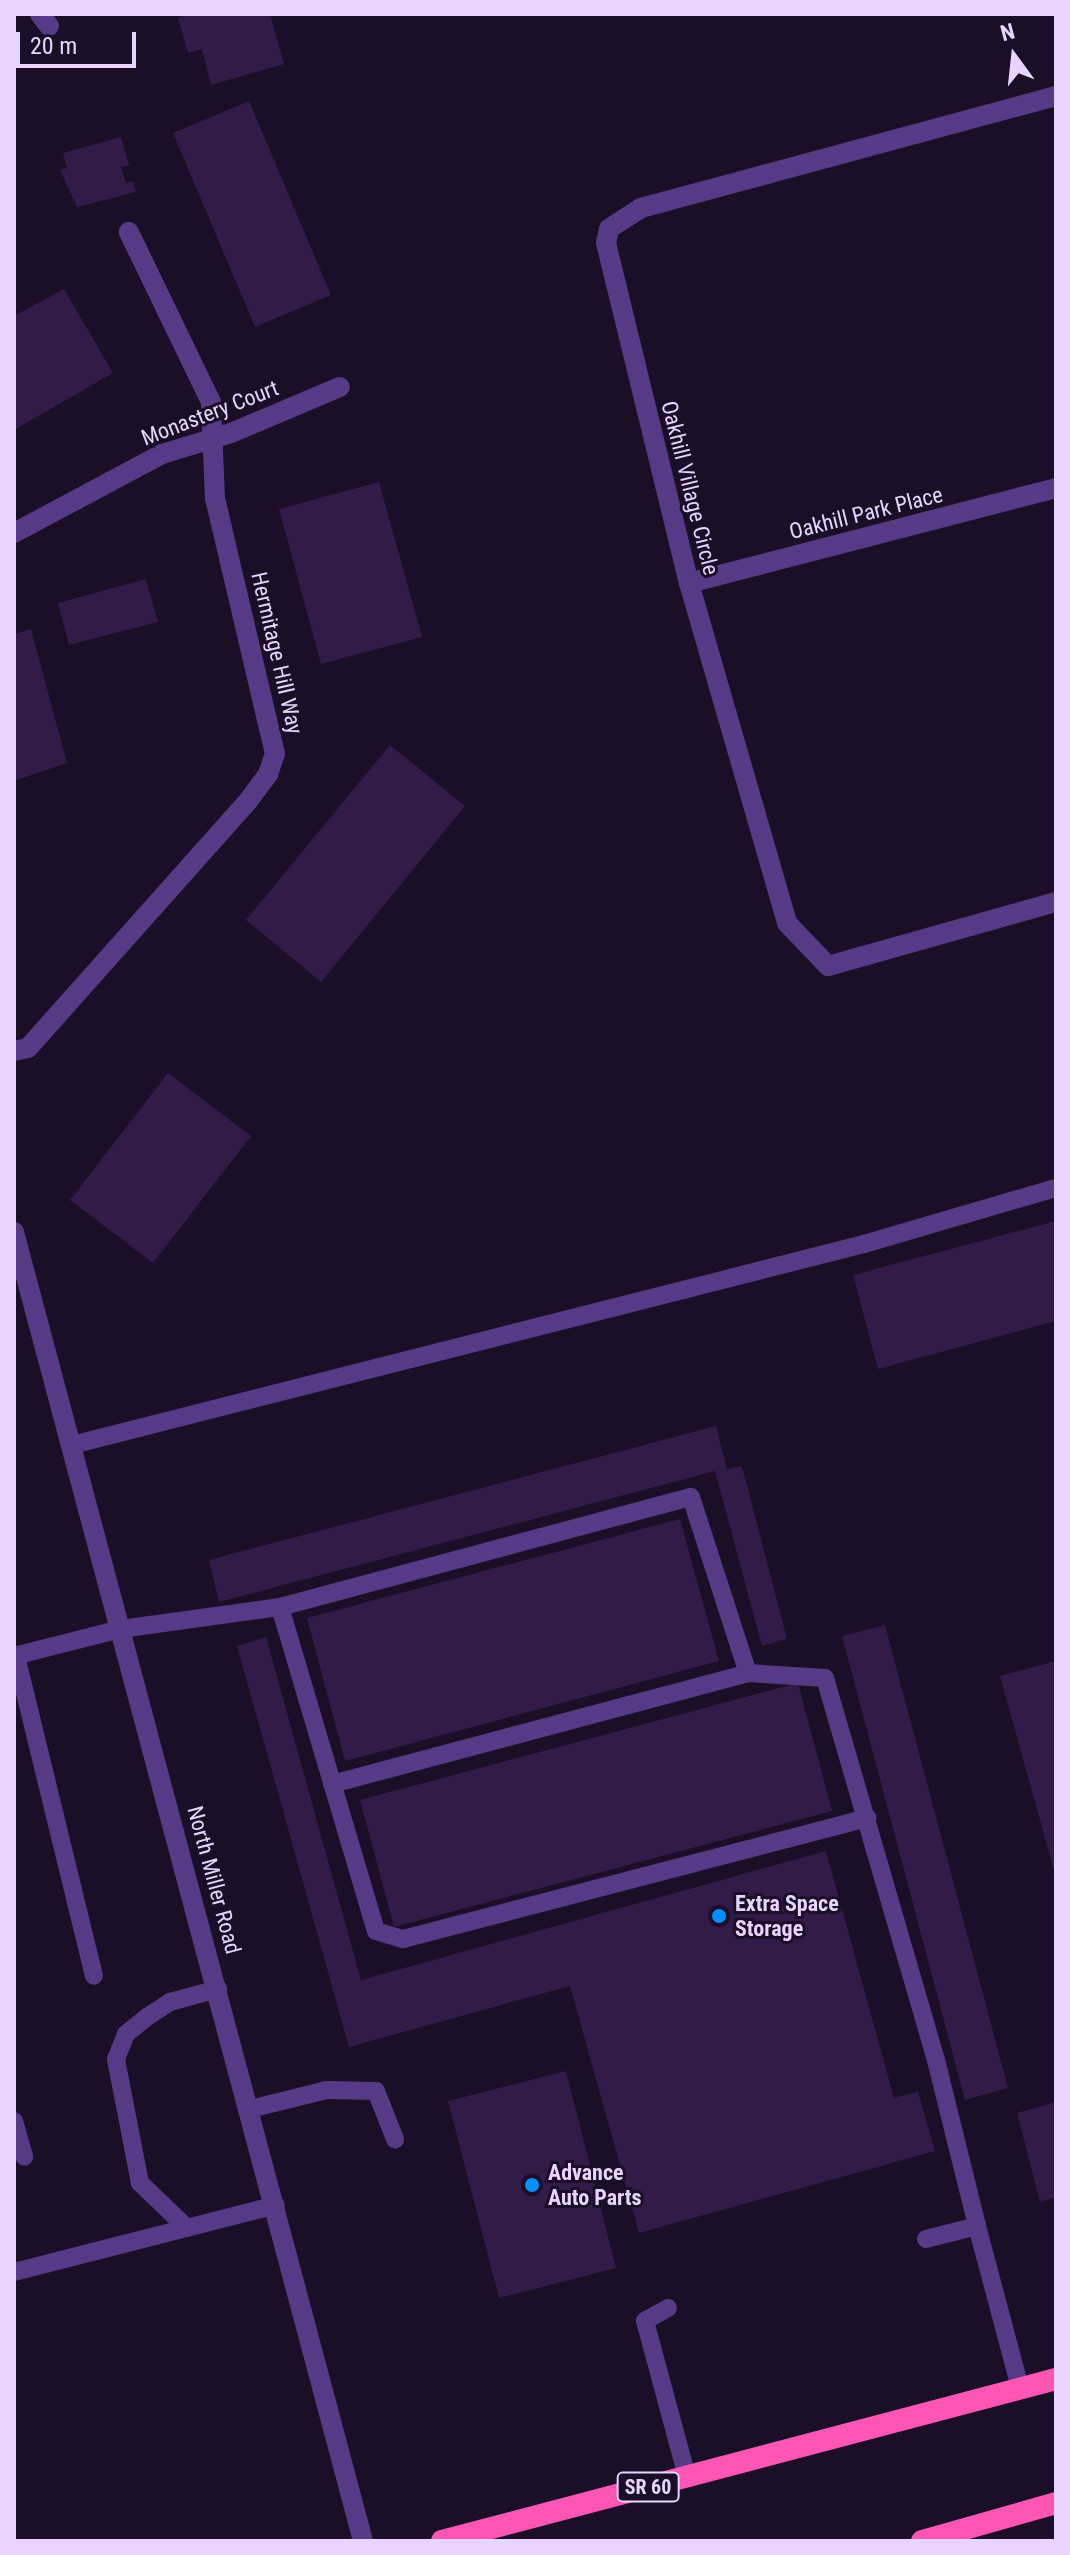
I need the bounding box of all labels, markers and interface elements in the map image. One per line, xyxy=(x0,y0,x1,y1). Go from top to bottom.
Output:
scale bar xyxy=(20,16,140,66)
north arrow xyxy=(974,16,1054,96)
text: N xyxy=(998,19,1017,46)
text: 20 m xyxy=(30,32,77,60)
street label: Monastery Court xyxy=(138,375,282,451)
street label: Oakhill Village Circle xyxy=(656,398,724,578)
street label: Oakhill Park Place xyxy=(787,481,945,545)
street label: Hermitage Hill Way xyxy=(246,569,308,737)
street label: North Miller Road xyxy=(182,1803,246,1957)
place label: Extra Space Storage xyxy=(735,1890,839,1942)
marker: Extra Space Storage xyxy=(710,1907,728,1925)
place label: Advance Auto Parts xyxy=(548,2159,642,2210)
marker: Advance Auto Parts xyxy=(523,2176,541,2194)
road number: SR 60 xyxy=(616,2471,680,2503)

